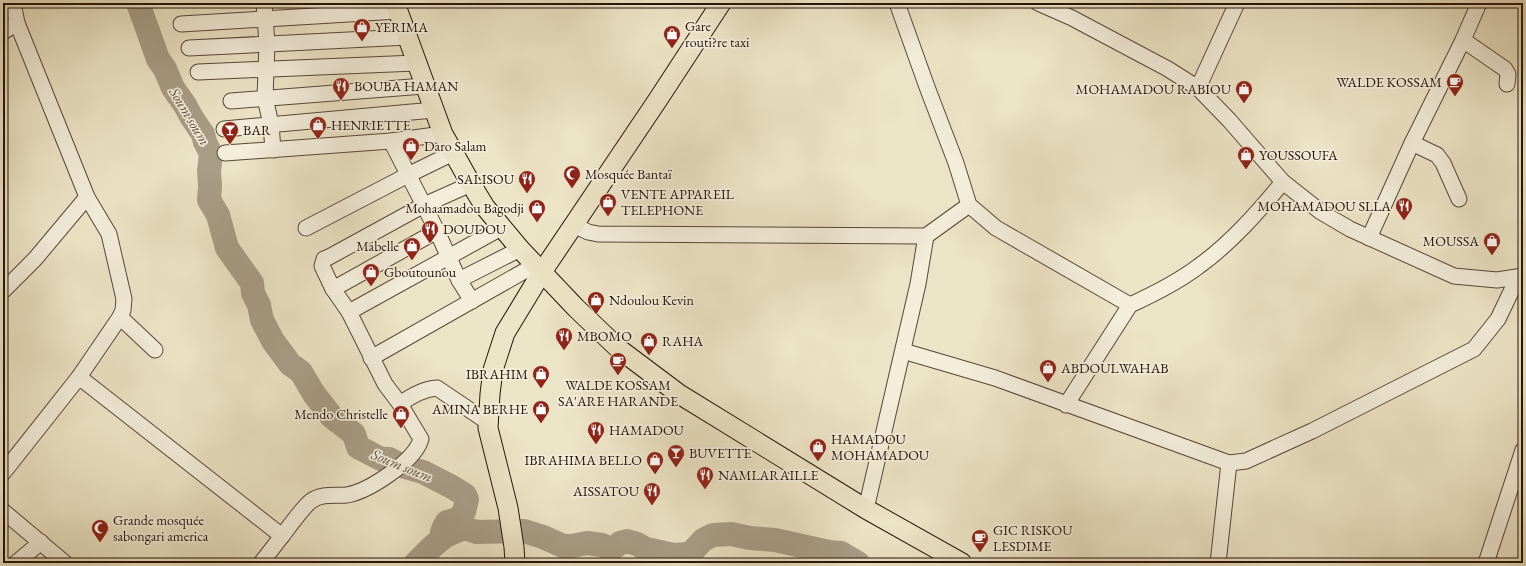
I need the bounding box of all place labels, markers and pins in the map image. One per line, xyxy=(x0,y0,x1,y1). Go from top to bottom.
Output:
shop icon: YERIMA xyxy=(352,17,372,42)
place label: Gare routi?re taxi xyxy=(685,17,750,51)
place label: YERIMA xyxy=(375,18,428,36)
shop icon: Gare routi?re taxi xyxy=(662,24,682,49)
cafe icon: WALDE KOSSAM xyxy=(1445,72,1465,97)
place label: WALDE KOSSAM xyxy=(1336,73,1442,91)
restaurant icon: BOUBA HAMAN xyxy=(331,76,351,101)
place label: BOUBA HAMAN xyxy=(354,77,458,95)
shop icon: MOHAMADOU RABIOU xyxy=(1234,79,1254,104)
place label: MOHAMADOU RABIOU xyxy=(1076,80,1232,98)
shop icon: HENRIETTE xyxy=(308,115,328,140)
place label: HENRIETTE xyxy=(331,116,411,134)
bar icon: BAR xyxy=(220,120,240,145)
place label: BAR xyxy=(243,121,272,139)
shop icon: Daro Salam xyxy=(401,136,421,161)
place label: Daro Salam xyxy=(424,137,487,155)
shop icon: YOUSSOUFA xyxy=(1236,145,1256,170)
place label: YOUSSOUFA xyxy=(1259,146,1338,164)
mosque icon: Mosquée Bantaï xyxy=(562,164,582,189)
place label: Mosquée Bantaï xyxy=(585,165,672,183)
restaurant icon: SALISOU xyxy=(517,169,537,194)
place label: SALISOU xyxy=(457,170,515,188)
place label: VENTE APPAREIL TELEPHONE xyxy=(621,185,735,219)
shop icon: VENTE APPAREIL TELEPHONE xyxy=(598,192,618,217)
restaurant icon: MOHAMADOU SLLA xyxy=(1394,196,1414,221)
place label: MOHAMADOU SLLA xyxy=(1257,197,1391,215)
shop icon: Mohaamadou Bagodji xyxy=(527,198,547,223)
place label: Mohaamadou Bagodji xyxy=(405,199,525,217)
restaurant icon: DOUDOU xyxy=(420,219,440,244)
place label: DOUDOU xyxy=(443,220,507,238)
shop icon: MOUSSA xyxy=(1482,231,1502,256)
place label: MOUSSA xyxy=(1423,232,1479,250)
shop icon: Mabelle xyxy=(402,236,422,261)
place label: Mabelle xyxy=(356,237,400,255)
shop icon: Gboutounou xyxy=(361,262,381,287)
place label: Gboutounou xyxy=(384,263,457,281)
shop icon: Ndoulou Kevin xyxy=(586,290,606,315)
place label: Ndoulou Kevin xyxy=(609,291,695,309)
restaurant icon: MBOMO xyxy=(554,326,574,351)
place label: MBOMO xyxy=(577,327,632,345)
shop icon: RAHA xyxy=(639,331,659,356)
place label: RAHA xyxy=(662,332,704,350)
cafe icon: WALDE KOSSAM SA'ARE HARANDE xyxy=(608,351,628,376)
shop icon: ABDOULWAHAB xyxy=(1038,358,1058,383)
place label: ABDOULWAHAB xyxy=(1060,359,1169,377)
shop icon: IBRAHIM xyxy=(531,364,551,389)
place label: IBRAHIM xyxy=(466,365,528,383)
place label: WALDE KOSSAM SA'ARE HARANDE xyxy=(558,376,678,410)
shop icon: AMINA BERHE xyxy=(531,399,551,424)
place label: AMINA BERHE xyxy=(431,400,528,418)
shop icon: Mendo Christelle xyxy=(391,404,411,429)
place label: Mendo Christelle xyxy=(294,405,389,423)
restaurant icon: HAMADOU xyxy=(586,420,606,445)
place label: HAMADOU xyxy=(609,421,685,439)
place label: HAMADOU MOHAMADOU xyxy=(831,430,930,464)
shop icon: HAMADOU MOHAMADOU xyxy=(808,437,828,462)
bar icon: BUVETTE xyxy=(666,443,686,468)
place label: BUVETTE xyxy=(689,444,752,462)
shop icon: IBRAHIMA BELLO xyxy=(645,450,665,475)
place label: IBRAHIMA BELLO xyxy=(524,451,642,469)
restaurant icon: NAMLARAILLE xyxy=(695,465,715,490)
place label: NAMLARAILLE xyxy=(718,466,819,484)
restaurant icon: AISSATOU xyxy=(642,481,662,506)
place label: AISSATOU xyxy=(572,482,640,500)
place label: Grande mosquée sabongari america xyxy=(113,511,209,545)
mosque icon: Grande mosquée sabongari america xyxy=(90,518,110,543)
place label: GIC RISKOU LESDIME xyxy=(993,521,1073,555)
cafe icon: GIC RISKOU LESDIME xyxy=(970,528,990,553)

